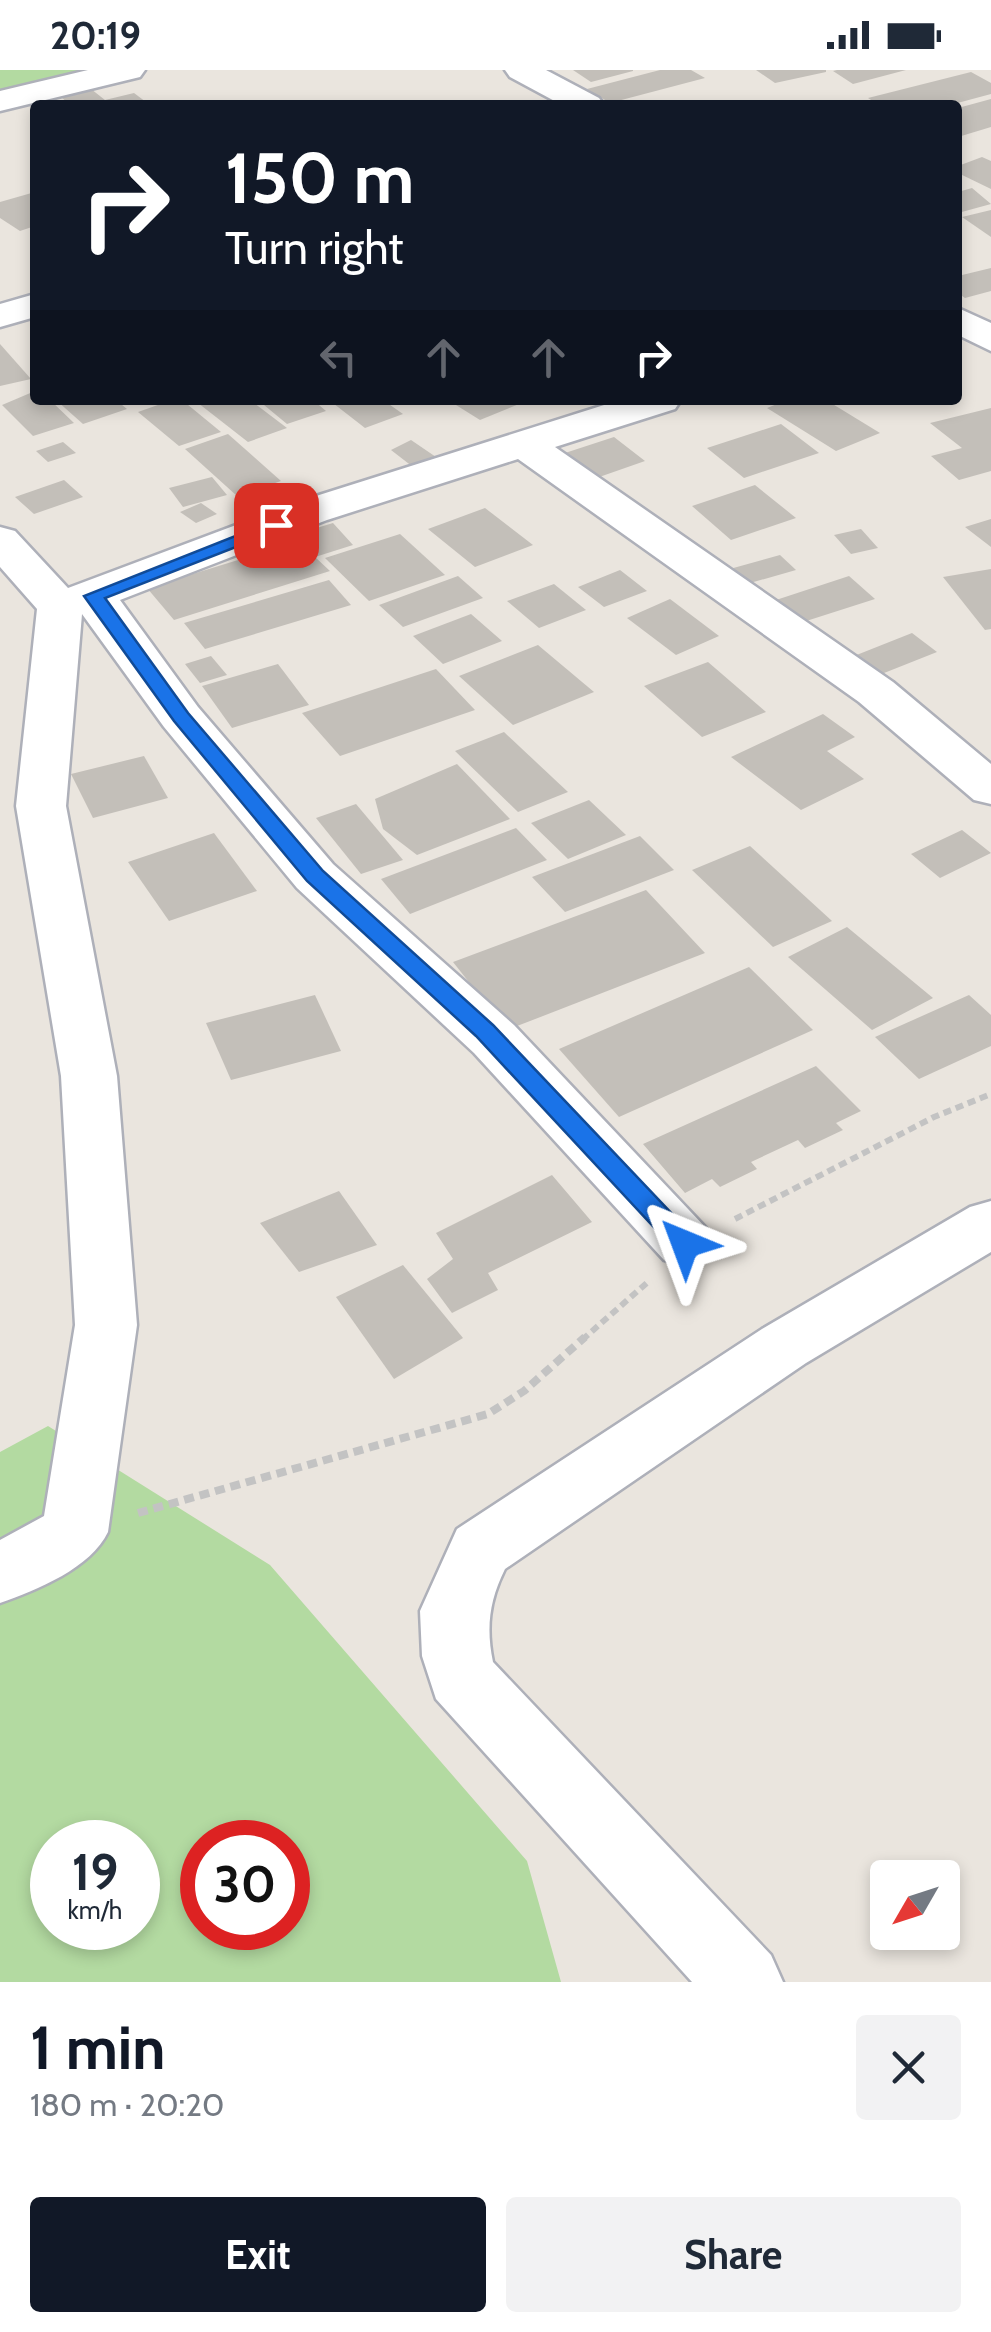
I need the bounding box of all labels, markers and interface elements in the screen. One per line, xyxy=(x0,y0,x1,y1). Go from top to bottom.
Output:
text: 20:19 xyxy=(50,12,141,59)
text: 150 m xyxy=(225,135,414,221)
icon: right xyxy=(60,140,190,270)
text: Turn right xyxy=(225,221,404,275)
icon: left xyxy=(311,330,366,385)
icon: ahead xyxy=(416,330,471,385)
icon: ahead xyxy=(521,330,576,385)
icon: right xyxy=(626,330,681,385)
pin xyxy=(234,483,319,568)
icon: arrive xyxy=(249,498,304,553)
position arrow xyxy=(633,1192,737,1296)
speed limit sign: 30 xyxy=(180,1820,310,1950)
text: 19 xyxy=(72,1842,118,1903)
north arrow xyxy=(870,1860,960,1950)
map controls xyxy=(870,1860,960,1950)
text: km/h xyxy=(68,1895,122,1925)
text: 1 min xyxy=(30,2011,165,2084)
button: close xyxy=(856,2015,961,2120)
text: 180 m · 20:20 xyxy=(30,2085,224,2124)
button: Exit xyxy=(30,2197,486,2312)
button: Share xyxy=(506,2197,961,2312)

